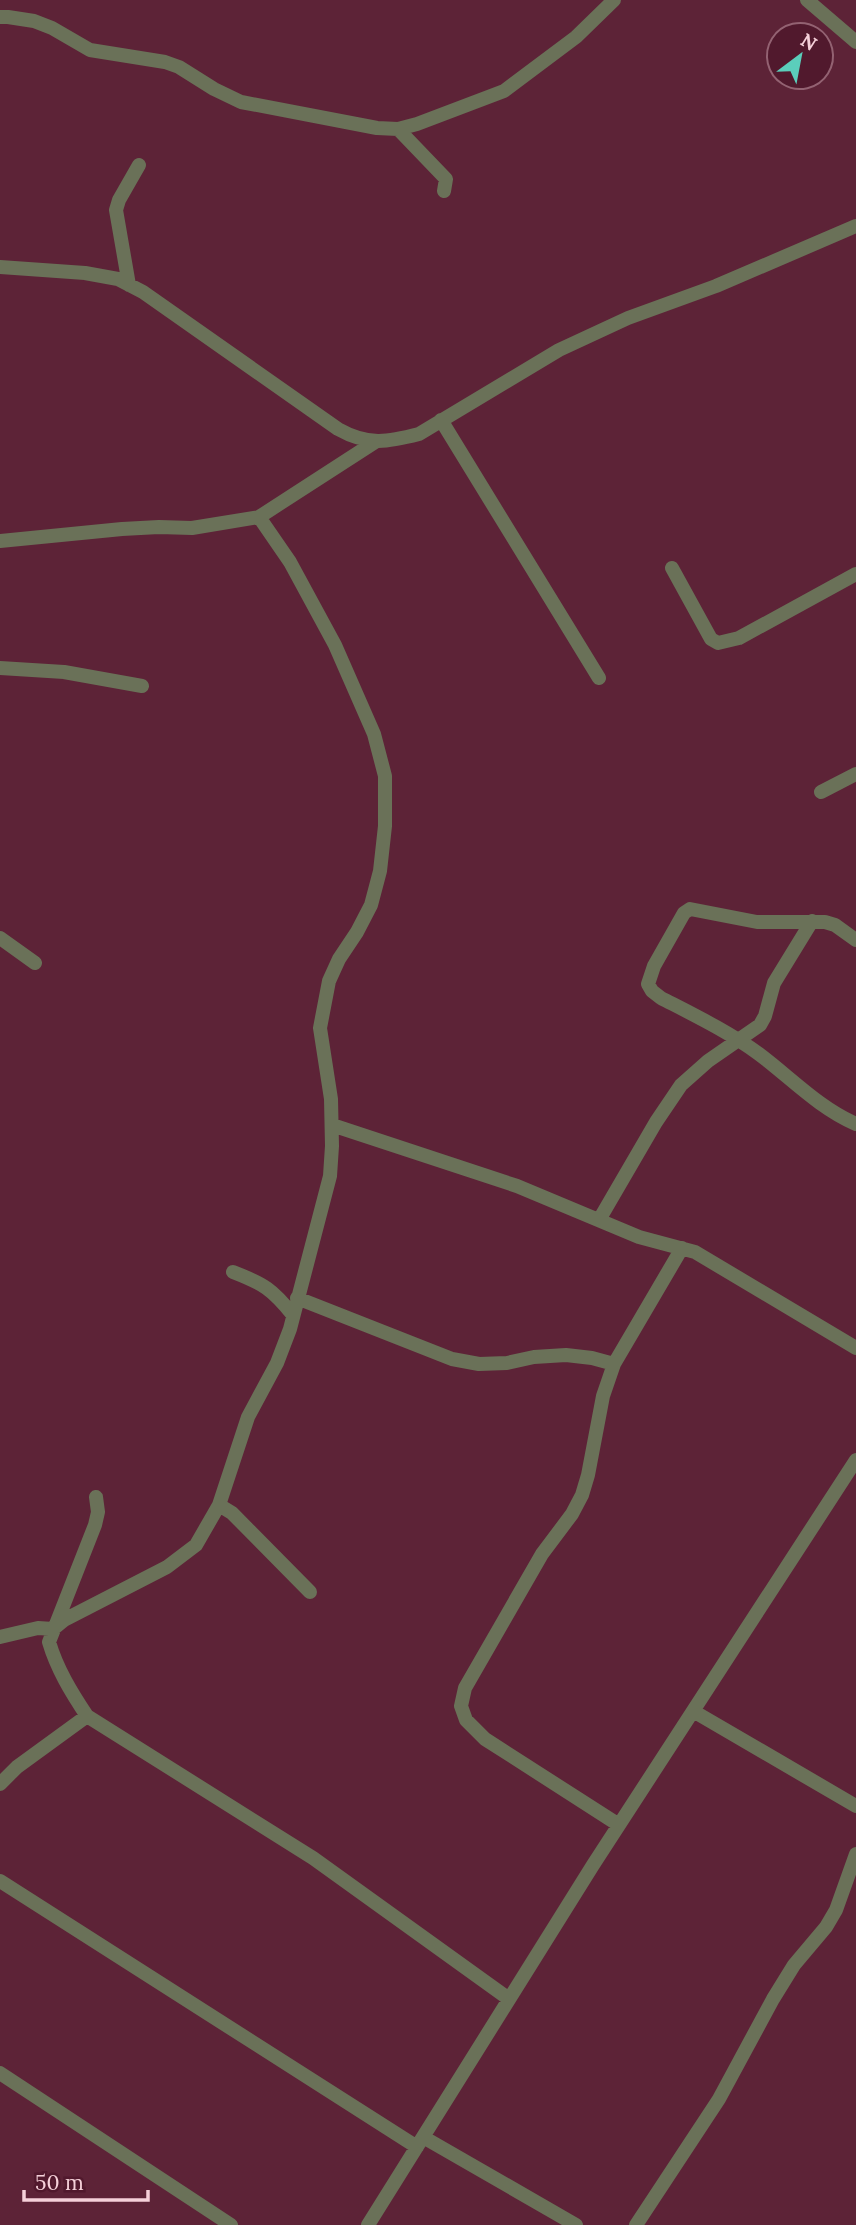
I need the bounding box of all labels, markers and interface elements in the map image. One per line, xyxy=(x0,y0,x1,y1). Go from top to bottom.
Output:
north arrow xyxy=(765,21,835,91)
text: N xyxy=(796,28,822,56)
scale bar xyxy=(24,2158,149,2202)
text: 50 m xyxy=(35,2169,84,2196)

